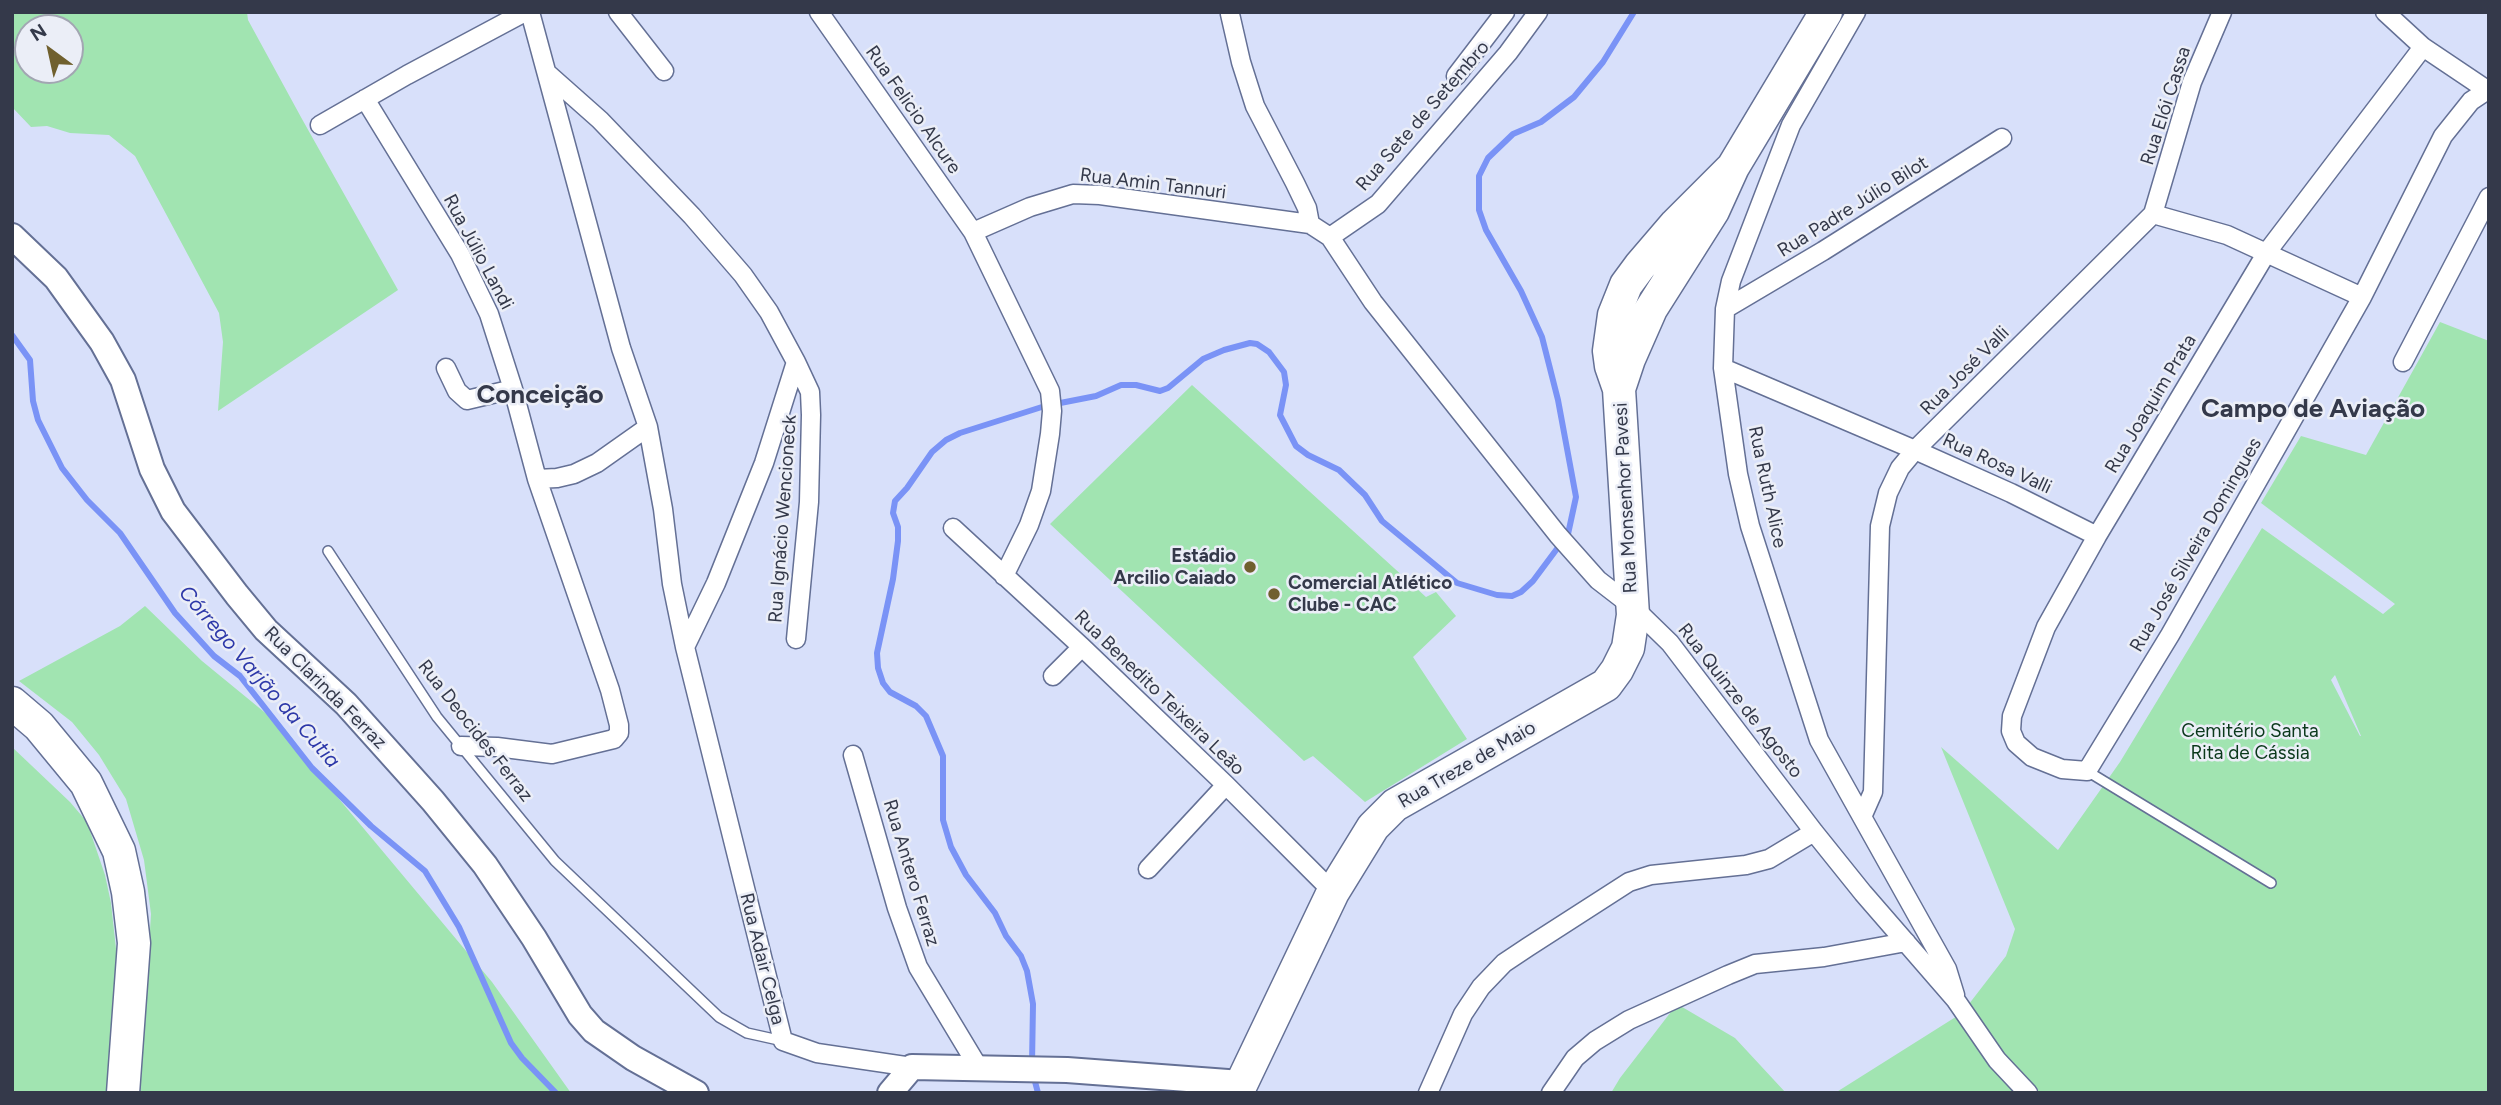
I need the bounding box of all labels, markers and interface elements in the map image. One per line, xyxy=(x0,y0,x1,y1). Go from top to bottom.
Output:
north arrow xyxy=(14,14,84,84)
text: N xyxy=(26,19,51,46)
street label: Rua Sete de Setembro xyxy=(1352,36,1494,196)
street label: Rua Felicio Alcure xyxy=(860,42,966,178)
street label: Rua Elói Cassa xyxy=(2136,44,2196,168)
street label: Rua Padre Júlio Bilot xyxy=(1774,151,1932,263)
street label: Rua Amin Tannuri xyxy=(1079,164,1227,204)
street label: Rua Júlio Landi xyxy=(438,190,518,314)
street label: Rua José Valli xyxy=(1916,322,2014,420)
street label: Rua Joaquim Prata xyxy=(2101,330,2201,478)
district label: Conceição xyxy=(476,379,604,411)
district label: Campo de Aviação xyxy=(2201,393,2425,425)
street label: Rua Monsenhor Pavesi xyxy=(1610,402,1642,594)
street label: Rua Ignácio Wencioneck xyxy=(764,414,802,624)
street label: Rua Ruth Alice xyxy=(1743,424,1791,550)
street label: Rua Rosa Valli xyxy=(1939,429,2055,499)
street label: Rua José Silveira Domingues xyxy=(2125,434,2267,656)
place label: Estádio Arcilio Caiado xyxy=(1113,545,1236,589)
marker: Estádio Arcilio Caiado xyxy=(1242,559,1258,575)
place label: Comercial Atlético Clube - CAC xyxy=(1288,572,1452,616)
water label: Córrego Varjão da Cutia xyxy=(173,581,345,773)
marker: Comercial Atlético Clube - CAC xyxy=(1266,586,1282,602)
street label: Rua Benedito Teixeira Leão xyxy=(1069,606,1249,780)
street label: Rua Quinze de Agosto xyxy=(1673,619,1807,783)
street label: Rua Clarinda Ferraz xyxy=(259,622,391,754)
street label: Rua Deocides Ferraz xyxy=(413,656,537,806)
street label: Rua Treze de Maio xyxy=(1394,716,1540,814)
park label: Cemitério Santa Rita de Cássia xyxy=(2181,720,2319,764)
street label: Rua Antero Ferraz xyxy=(878,797,944,949)
street label: Rua Adair Celga xyxy=(735,891,789,1027)

